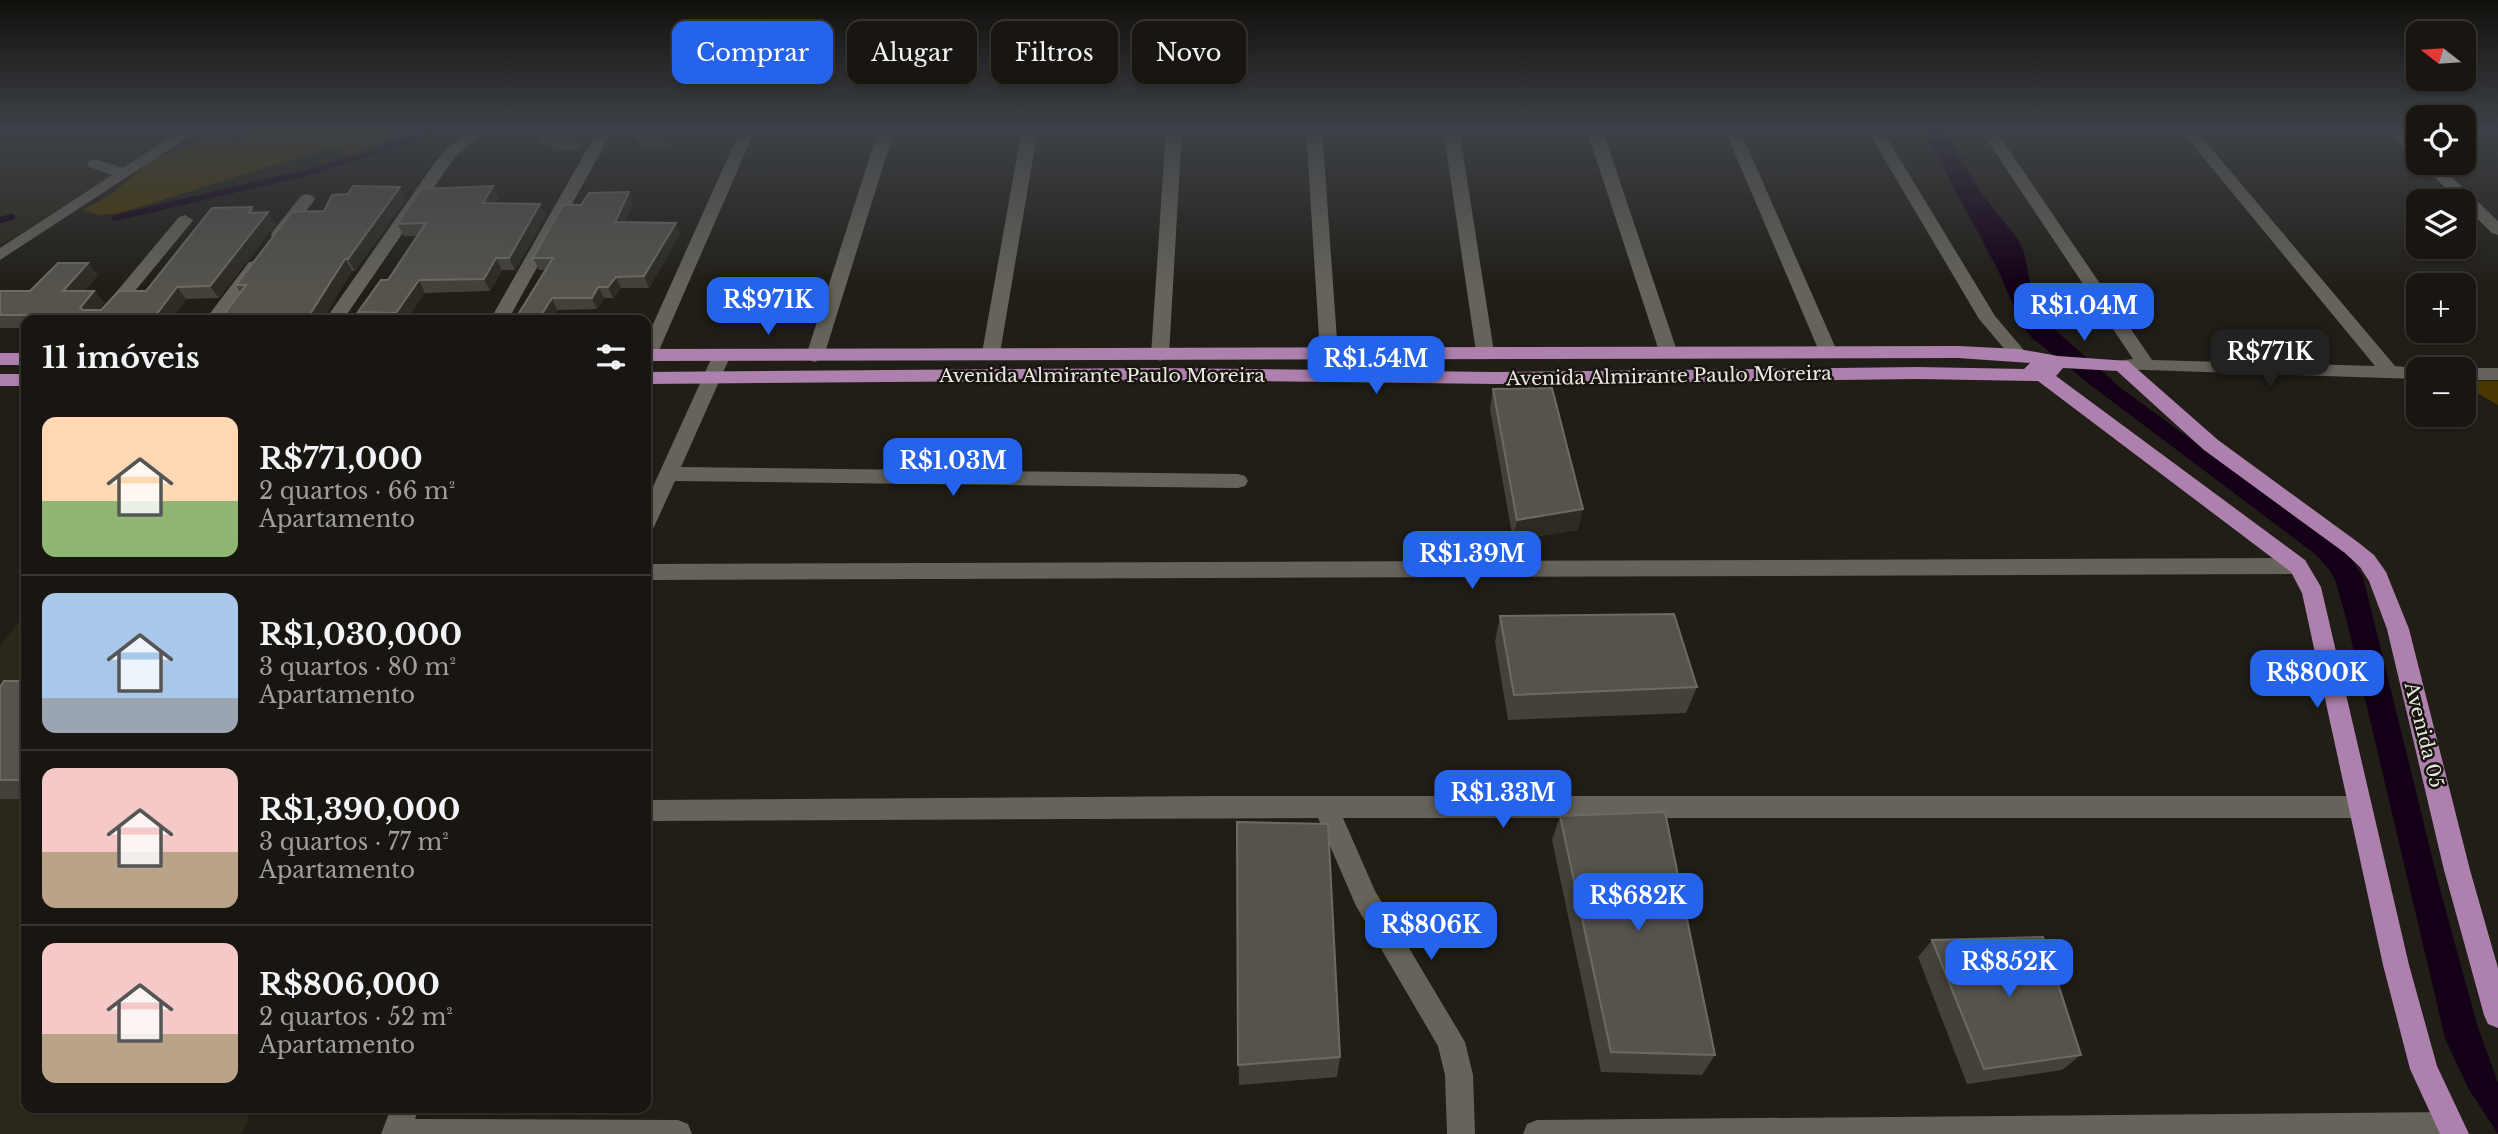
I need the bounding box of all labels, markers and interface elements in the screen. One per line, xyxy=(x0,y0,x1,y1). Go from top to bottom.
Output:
chip: Comprar xyxy=(672,21,833,84)
chip: Alugar xyxy=(847,21,977,84)
chip: Filtros xyxy=(991,21,1118,84)
chip: Novo xyxy=(1132,21,1246,84)
north arrow xyxy=(2406,21,2476,91)
map controls xyxy=(2406,21,2476,427)
button: locate xyxy=(2406,105,2476,175)
button: layers xyxy=(2406,189,2476,259)
button: + xyxy=(2406,273,2476,343)
pin: R$971K xyxy=(711,278,825,337)
pin: R$1.04M xyxy=(2019,284,2149,343)
text: R$971K xyxy=(723,286,813,314)
text: R$1.04M xyxy=(2030,292,2138,320)
pin: R$771K xyxy=(2213,330,2327,389)
pin: R$1.54M xyxy=(1311,336,1441,396)
icon: filters xyxy=(592,338,630,376)
text: R$771K xyxy=(2227,338,2313,366)
text: 11 imóveis xyxy=(42,339,200,376)
text: R$1.54M xyxy=(1324,345,1428,373)
button: − xyxy=(2406,357,2476,427)
street label: Avenida Almirante Paulo Moreira xyxy=(1505,362,1832,390)
street label: Avenida Almirante Paulo Moreira xyxy=(938,364,1265,387)
pin: R$1.03M xyxy=(888,438,1018,498)
text: R$771,000 xyxy=(259,440,423,477)
icon: home xyxy=(98,445,182,529)
text: R$1.03M xyxy=(899,447,1007,475)
text: 2 quartos · 66 m² xyxy=(259,477,455,505)
text: Apartamento xyxy=(259,505,415,533)
pin: R$1.39M xyxy=(1407,532,1537,591)
text: R$1.39M xyxy=(1419,540,1525,568)
text: R$1,030,000 xyxy=(259,616,462,653)
icon: home xyxy=(98,621,182,705)
pin: R$800K xyxy=(2260,650,2374,710)
text: 3 quartos · 80 m² xyxy=(259,653,456,681)
text: R$800K xyxy=(2266,659,2368,687)
street label: Avenida 05 xyxy=(2400,679,2448,790)
text: Apartamento xyxy=(259,681,415,709)
pin: R$1.33M xyxy=(1438,770,1568,830)
text: R$1.33M xyxy=(1450,779,1556,807)
text: R$1,390,000 xyxy=(259,791,460,828)
icon: home xyxy=(98,796,182,880)
text: 3 quartos · 77 m² xyxy=(259,828,449,856)
text: Apartamento xyxy=(259,856,415,884)
pin: R$682K xyxy=(1581,874,1695,933)
text: R$682K xyxy=(1589,882,1687,910)
pin: R$806K xyxy=(1374,902,1488,962)
text: R$806K xyxy=(1381,911,1481,939)
pin: R$852K xyxy=(1952,940,2066,999)
text: R$852K xyxy=(1961,948,2057,976)
text: R$806,000 xyxy=(259,966,440,1003)
icon: home xyxy=(98,971,182,1055)
text: 2 quartos · 52 m² xyxy=(259,1003,453,1031)
text: Apartamento xyxy=(259,1031,415,1059)

